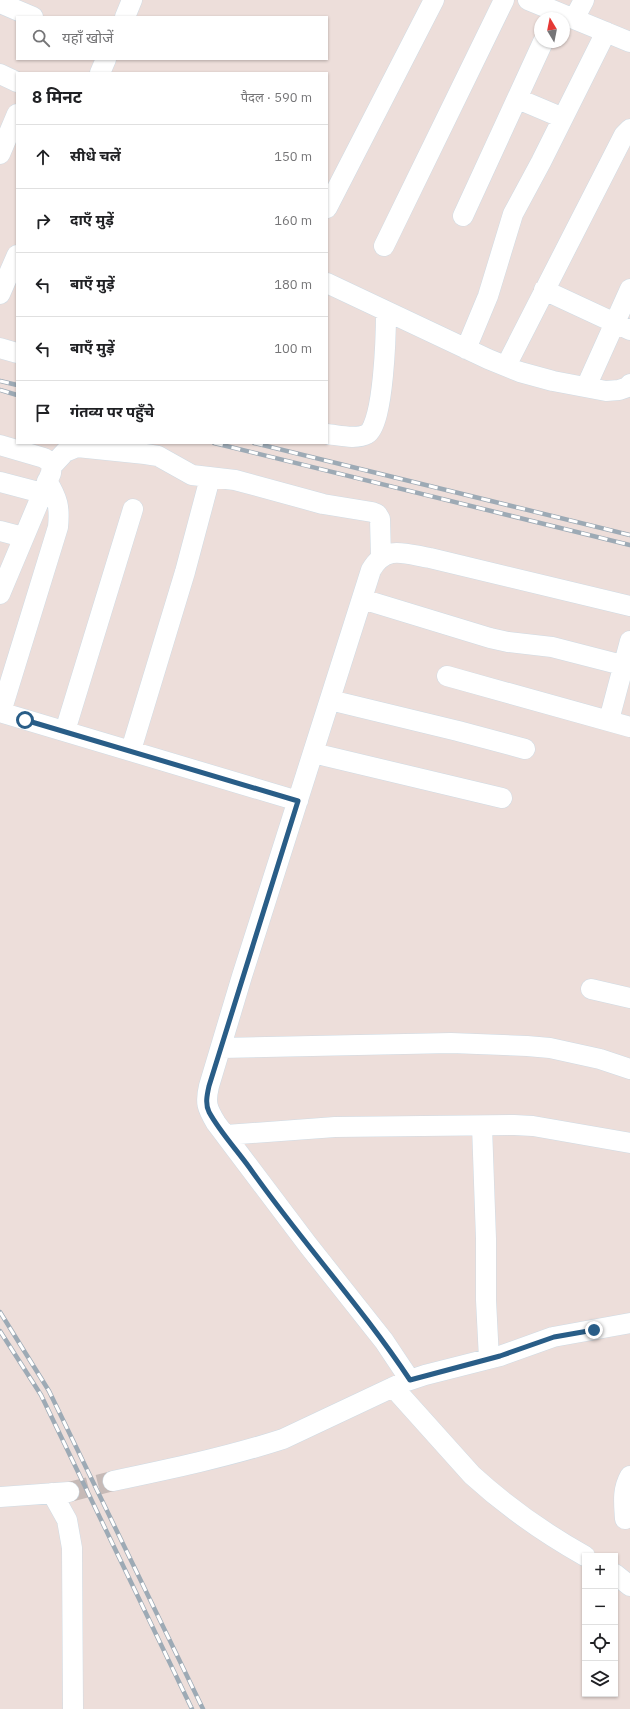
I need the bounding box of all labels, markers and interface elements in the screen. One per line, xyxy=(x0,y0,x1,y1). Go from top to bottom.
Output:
north arrow xyxy=(534,12,570,48)
search box xyxy=(16,16,328,60)
icon: search xyxy=(30,27,52,49)
text: यहाँ खोजें xyxy=(62,28,113,47)
text: 8 मिनट xyxy=(32,86,82,108)
text: पैदल · 590 m xyxy=(241,89,312,106)
icon: ahead xyxy=(32,146,54,168)
text: सीधे चलें xyxy=(70,146,121,165)
text: 150 m xyxy=(274,148,312,165)
icon: right xyxy=(32,210,54,232)
text: दाएँ मुड़ें xyxy=(70,210,114,229)
text: 160 m xyxy=(274,212,312,229)
icon: left xyxy=(32,274,54,296)
text: बाएँ मुड़ें xyxy=(70,274,115,293)
text: 180 m xyxy=(274,276,312,293)
icon: left xyxy=(32,338,54,360)
text: बाएँ मुड़ें xyxy=(70,338,115,357)
text: 100 m xyxy=(274,340,312,357)
icon: arrive xyxy=(32,402,54,424)
text: गंतव्य पर पहुँचे xyxy=(70,402,154,421)
route start xyxy=(16,711,34,729)
route end xyxy=(585,1321,603,1339)
map controls xyxy=(582,1553,618,1697)
button: + xyxy=(582,1553,618,1589)
button: − xyxy=(582,1589,618,1625)
button: locate xyxy=(582,1625,618,1661)
button: layers xyxy=(582,1661,618,1697)

